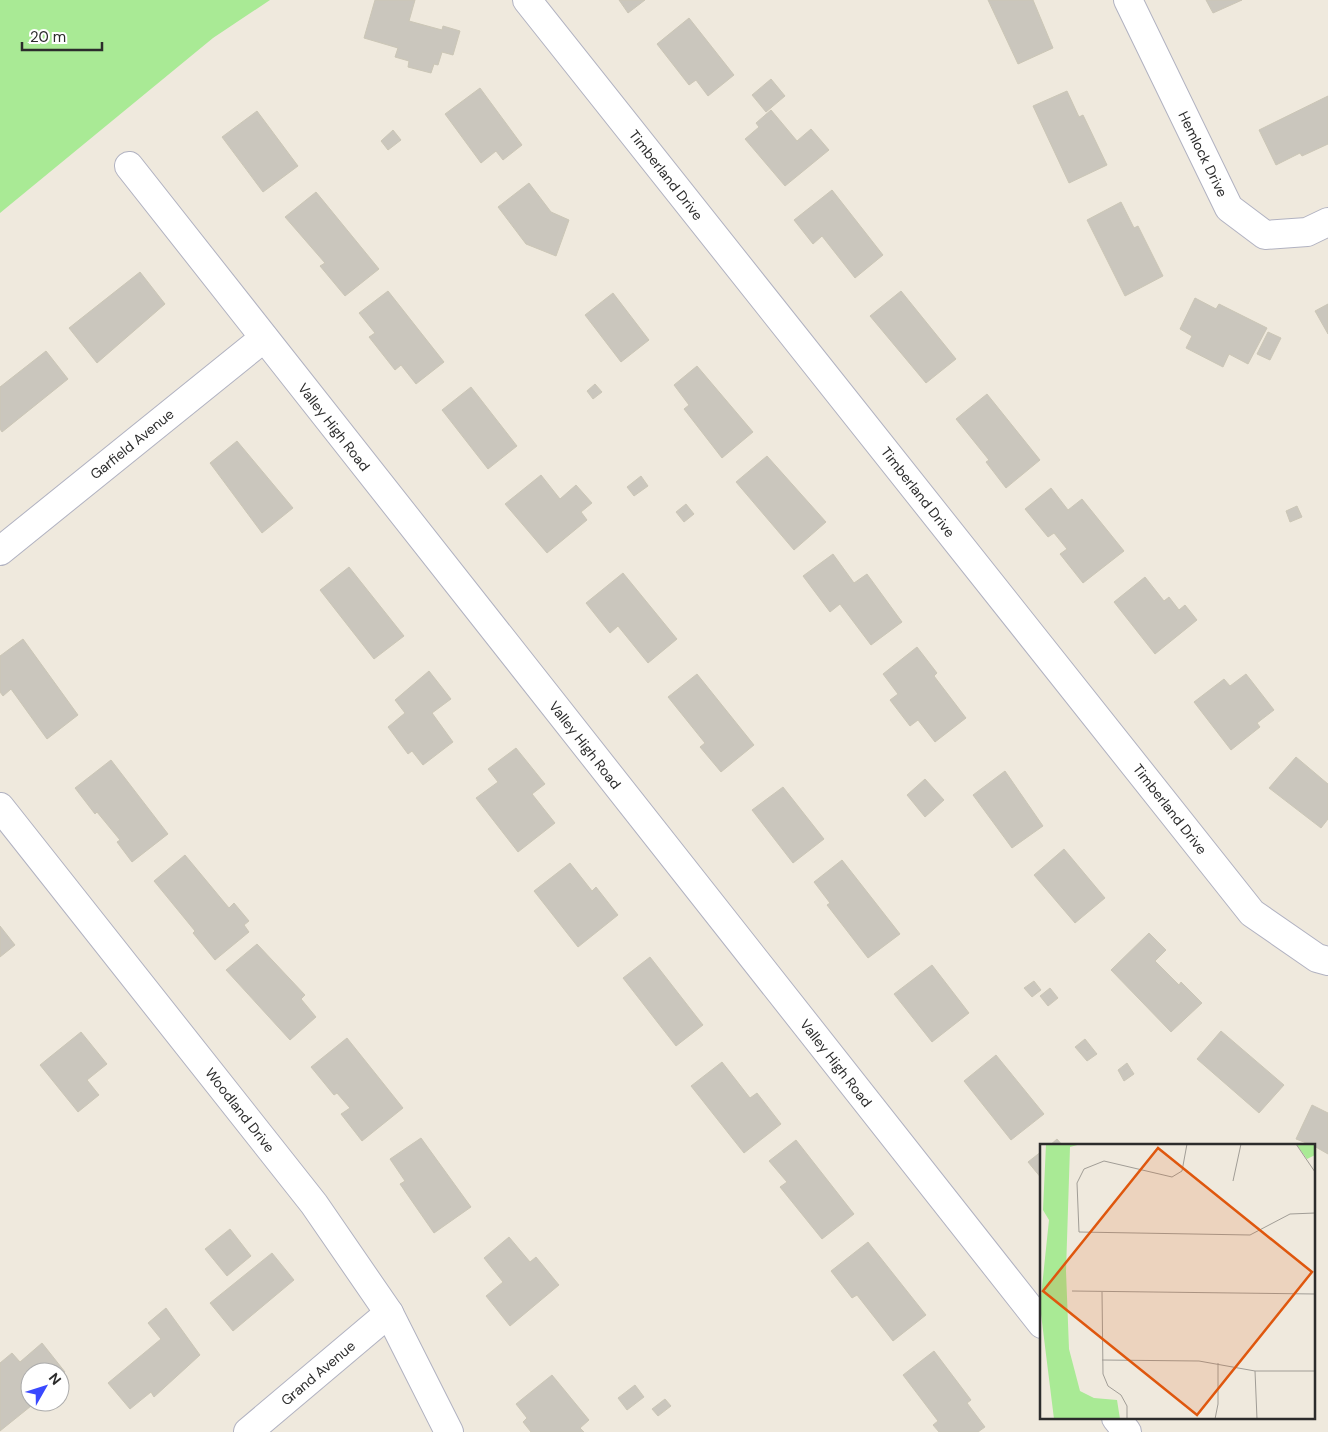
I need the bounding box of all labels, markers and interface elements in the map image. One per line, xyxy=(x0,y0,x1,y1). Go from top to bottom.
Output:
scale bar xyxy=(22,20,102,52)
text: 20 m xyxy=(30,27,66,47)
street label: Hemlock Drive xyxy=(1174,108,1232,200)
street label: Timberland Drive xyxy=(625,126,707,224)
street label: Valley High Road xyxy=(294,379,374,475)
street label: Garfield Avenue xyxy=(87,405,177,483)
street label: Timberland Drive xyxy=(877,443,959,541)
street label: Valley High Road xyxy=(545,697,625,793)
street label: Timberland Drive xyxy=(1129,760,1211,858)
street label: Valley High Road xyxy=(796,1015,876,1111)
street label: Woodland Drive xyxy=(201,1064,279,1156)
inset map xyxy=(1040,1144,1316,1420)
street label: Grand Avenue xyxy=(277,1337,359,1409)
north arrow xyxy=(20,1362,70,1412)
text: N xyxy=(45,1369,65,1388)

